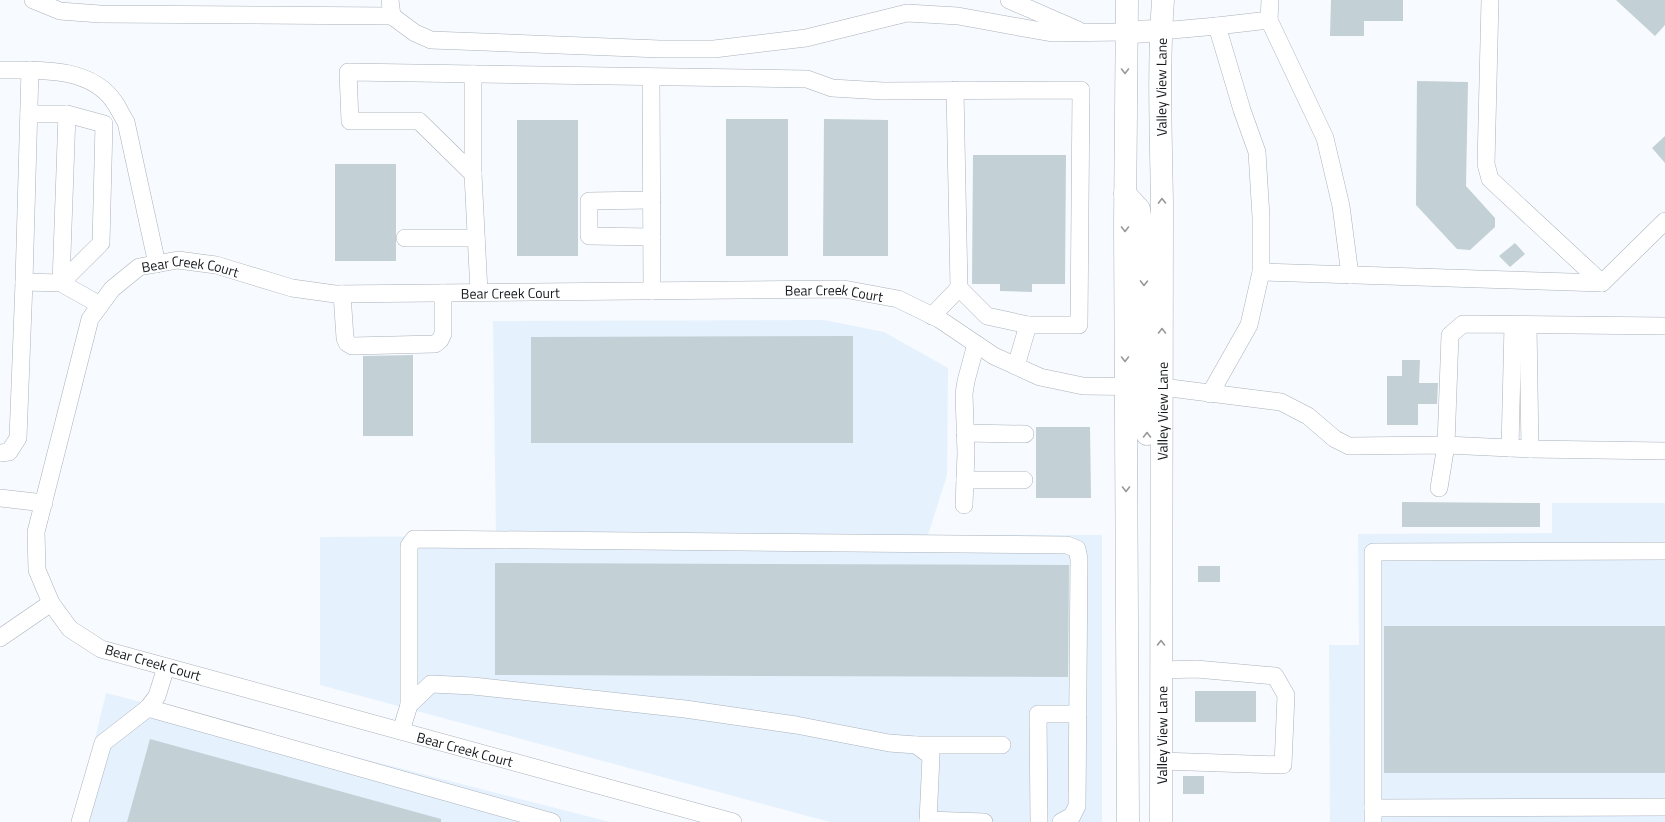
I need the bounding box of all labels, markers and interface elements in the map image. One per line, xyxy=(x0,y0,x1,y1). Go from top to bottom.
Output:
street label: Valley View Lane xyxy=(1150,37,1171,136)
one-way arrow xyxy=(1121,68,1129,74)
one-way arrow xyxy=(1158,198,1166,204)
one-way arrow xyxy=(1121,226,1129,232)
street label: Bear Creek Court xyxy=(140,249,242,282)
street label: Bear Creek Court xyxy=(785,278,885,307)
one-way arrow xyxy=(1140,280,1148,286)
street label: Bear Creek Court xyxy=(461,281,560,303)
one-way arrow xyxy=(1158,328,1166,334)
one-way arrow xyxy=(1121,356,1129,362)
street label: Valley View Lane xyxy=(1151,362,1172,460)
one-way arrow xyxy=(1143,432,1151,438)
one-way arrow xyxy=(1122,486,1130,492)
street label: Bear Creek Court xyxy=(103,638,203,686)
one-way arrow xyxy=(1157,640,1165,646)
street label: Valley View Lane xyxy=(1151,686,1172,784)
street label: Bear Creek Court xyxy=(415,726,516,772)

